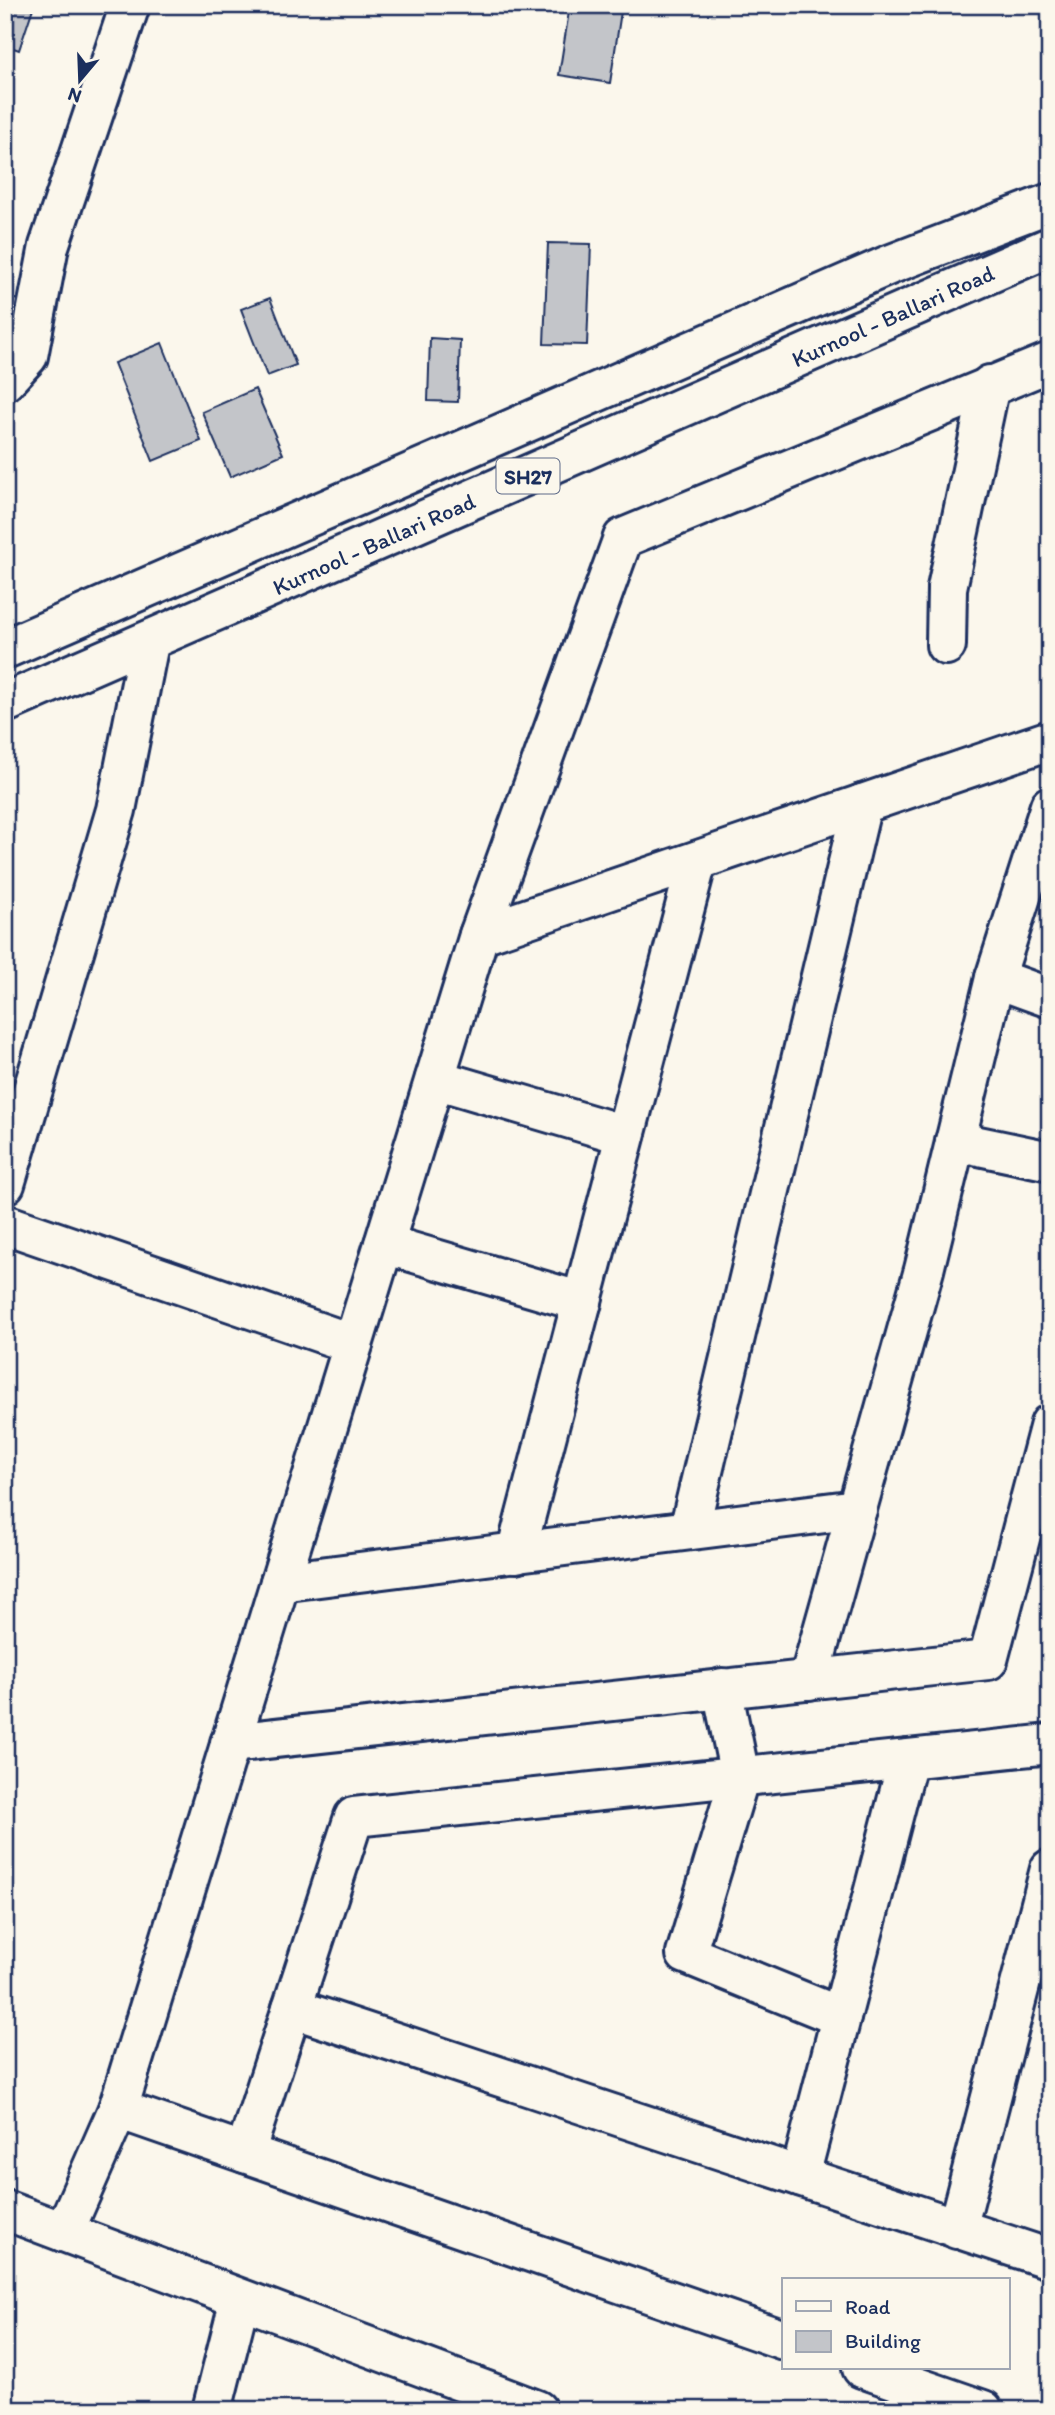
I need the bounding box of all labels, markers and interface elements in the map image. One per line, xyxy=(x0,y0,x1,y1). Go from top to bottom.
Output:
north arrow xyxy=(46,46,116,116)
text: N xyxy=(65,83,84,109)
street label: Kurnool - Ballari Road xyxy=(787,259,999,373)
road number: SH27 xyxy=(496,458,560,494)
street label: Kurnool - Ballari Road xyxy=(268,487,480,601)
legend xyxy=(782,2278,1010,2370)
text: Road xyxy=(845,2294,891,2319)
text: Building xyxy=(845,2328,921,2353)

